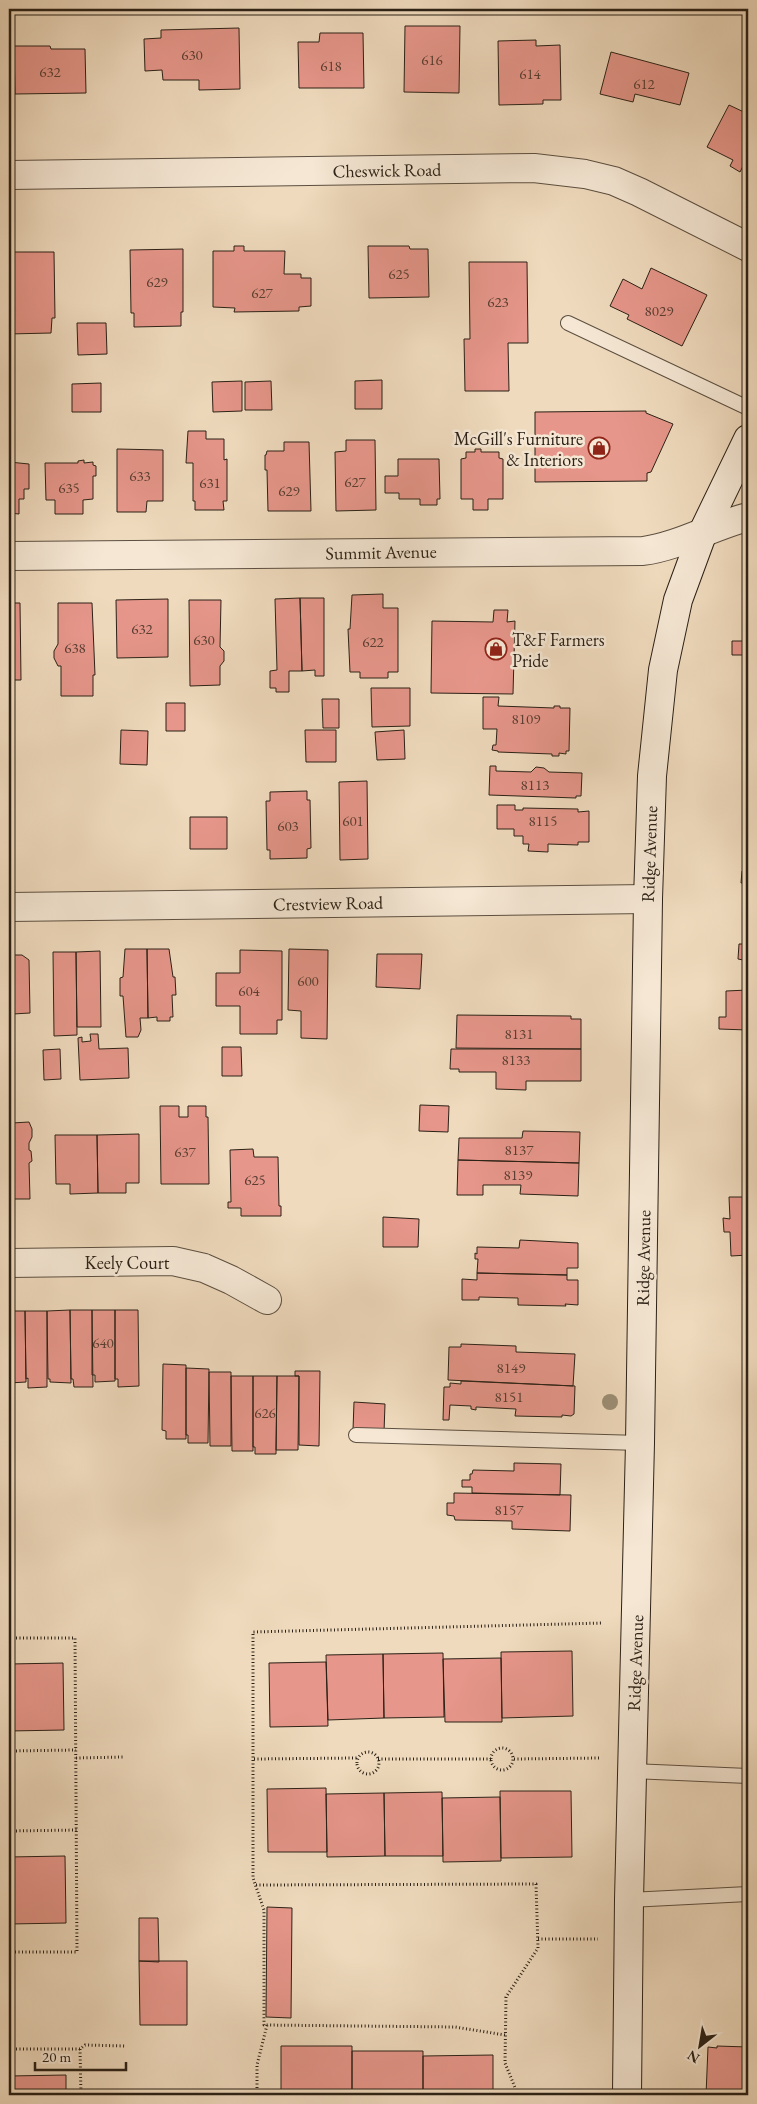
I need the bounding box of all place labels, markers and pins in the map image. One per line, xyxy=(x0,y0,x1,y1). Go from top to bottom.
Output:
place label: McGill's Furniture & Interiors xyxy=(454,427,583,471)
shop icon: McGill's Furniture & Interiors xyxy=(587,436,611,460)
place label: T&F Farmers Pride xyxy=(512,628,605,672)
shop icon: T&F Farmers Pride xyxy=(484,637,508,661)

